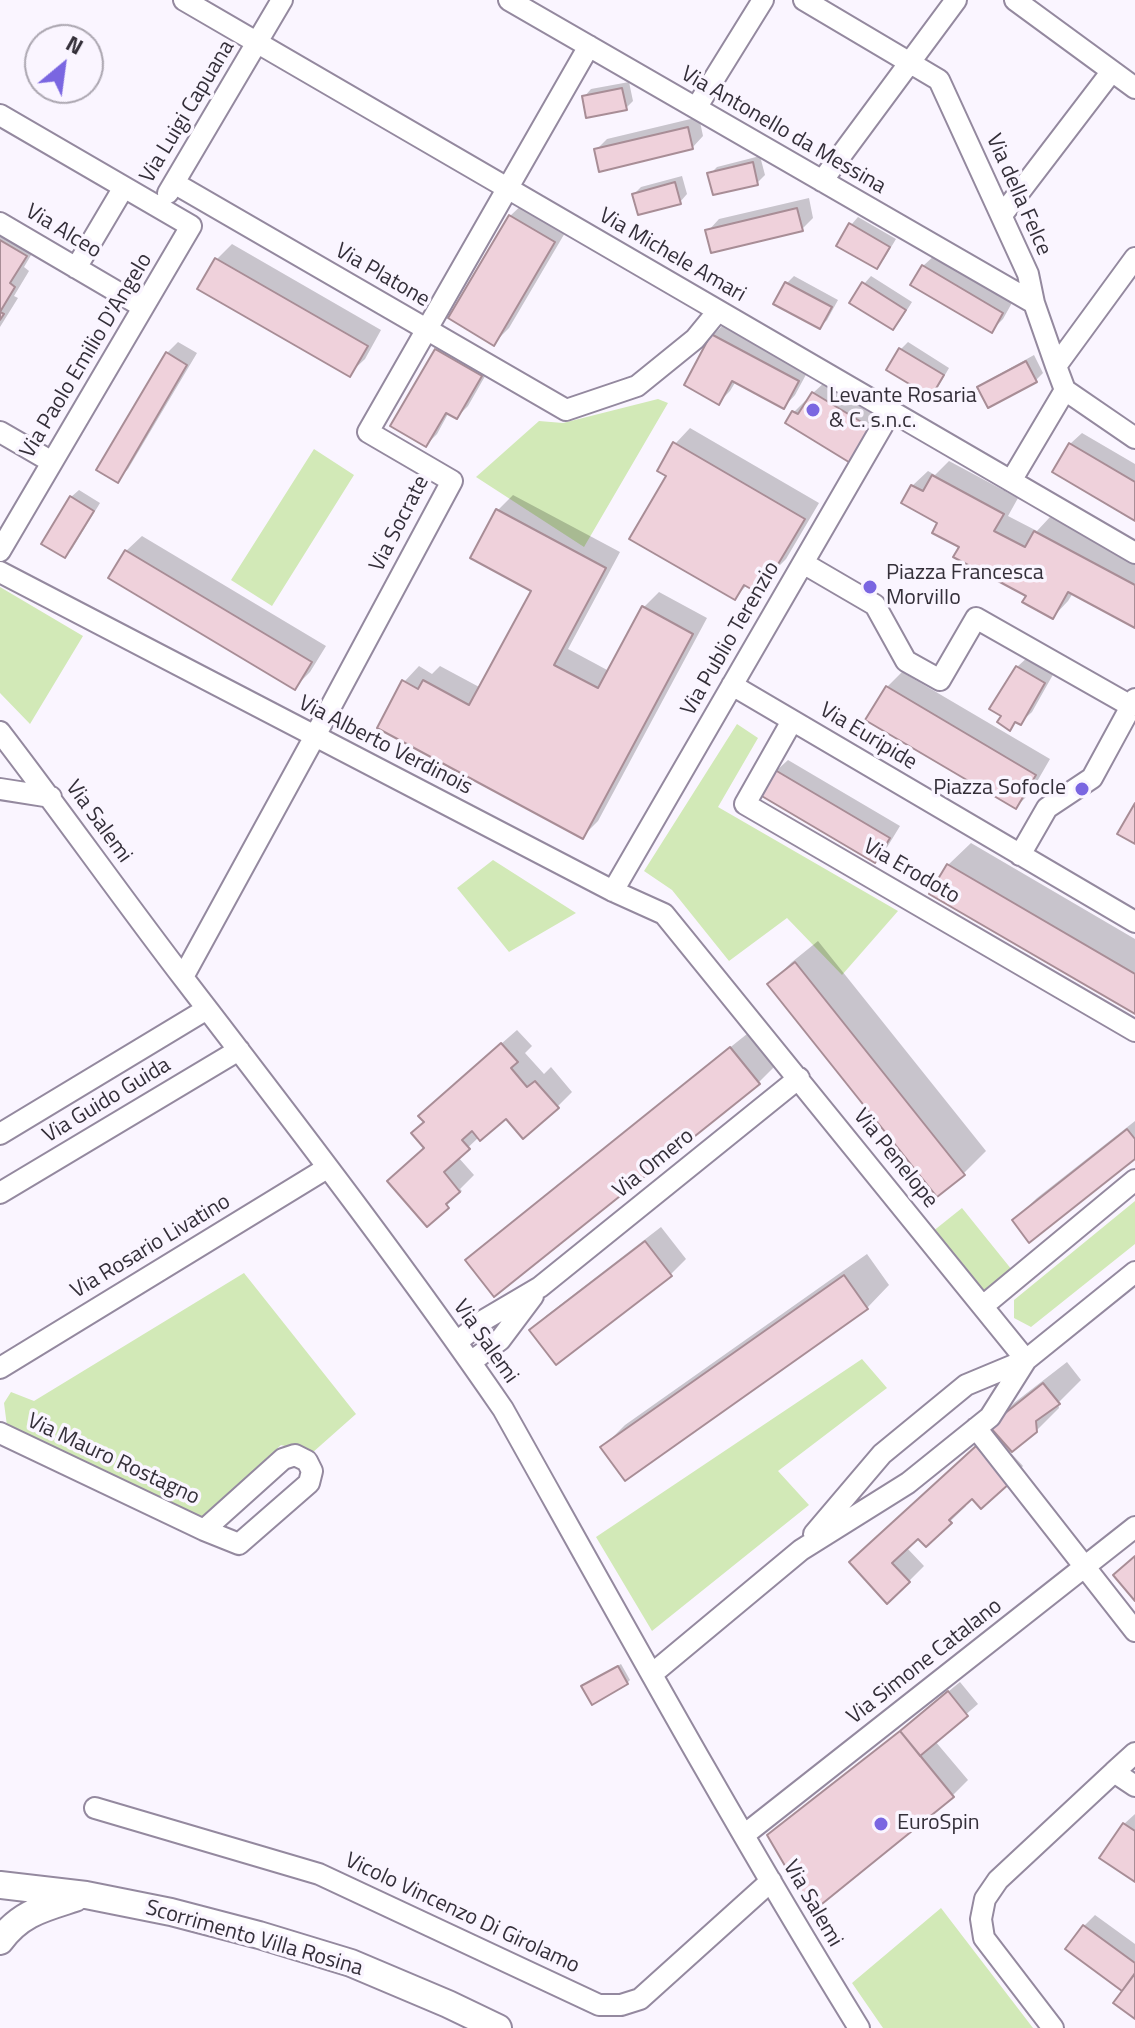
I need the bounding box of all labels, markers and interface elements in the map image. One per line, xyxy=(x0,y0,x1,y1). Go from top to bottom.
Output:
north arrow xyxy=(24,24,104,104)
text: N xyxy=(60,26,90,63)
street label: Via Luigi Capuana xyxy=(135,36,241,188)
street label: Via Antonello da Messina xyxy=(676,61,890,201)
street label: Via della Felce xyxy=(979,130,1057,260)
street label: Via Alceo xyxy=(20,199,106,265)
street label: Via Michele Amari xyxy=(594,203,750,309)
street label: Via Platone xyxy=(330,238,434,314)
street label: Via Paolo Emilio D'Angelo xyxy=(15,249,159,463)
place label: Levante Rosaria & C. s.n.c. xyxy=(829,384,977,436)
marker: Levante Rosaria & C. s.n.c. xyxy=(804,401,822,419)
street label: Via Socrate xyxy=(365,472,435,576)
street label: Via Publio Terenzio xyxy=(676,557,786,721)
place label: Piazza Francesca Morvillo xyxy=(886,561,1044,612)
marker: Piazza Francesca Morvillo xyxy=(861,578,879,596)
street label: Via Alberto Verdinois xyxy=(294,691,476,801)
street label: Via Euripide xyxy=(815,698,921,776)
street label: Via Salemi xyxy=(59,775,137,869)
place label: Piazza Sofocle xyxy=(933,776,1066,802)
marker: Piazza Sofocle xyxy=(1073,780,1091,798)
street label: Via Erodoto xyxy=(858,834,964,910)
street label: Via Guido Guida xyxy=(38,1053,176,1149)
street label: Via Penelope xyxy=(847,1104,943,1214)
street label: Via Omero xyxy=(608,1123,700,1205)
street label: Via Rosario Livatino xyxy=(66,1189,236,1305)
street label: Via Salemi xyxy=(447,1295,523,1389)
street label: Via Mauro Rostagno xyxy=(23,1408,203,1512)
street label: Via Simone Catalano xyxy=(842,1593,1008,1731)
place label: EuroSpin xyxy=(897,1811,980,1837)
marker: EuroSpin xyxy=(872,1815,890,1833)
street label: Vicolo Vincenzo Di Girolamo xyxy=(341,1848,583,1980)
street label: Via Salemi xyxy=(777,1856,847,1952)
street label: Scorrimento Villa Rosina xyxy=(142,1895,366,1983)

